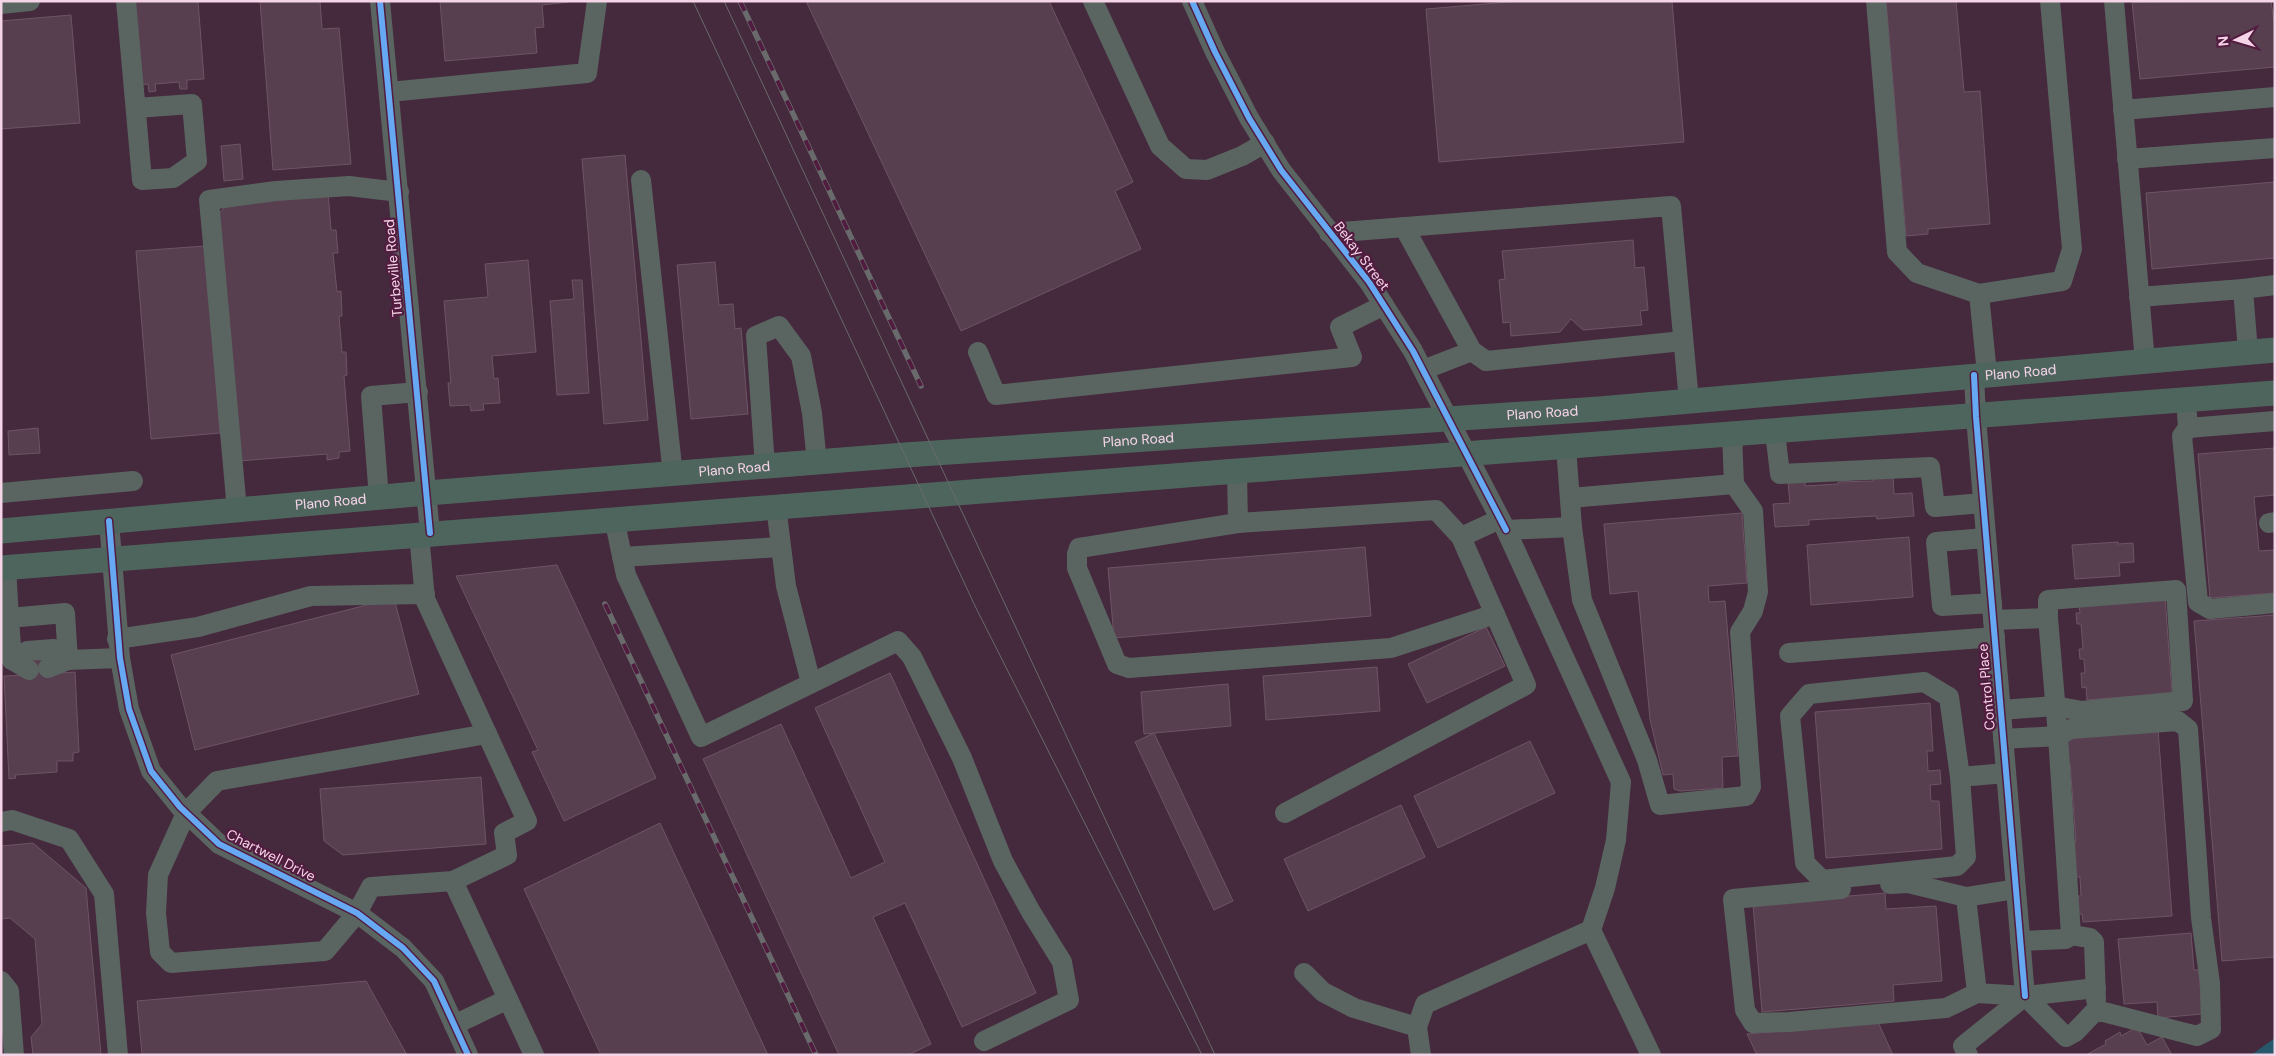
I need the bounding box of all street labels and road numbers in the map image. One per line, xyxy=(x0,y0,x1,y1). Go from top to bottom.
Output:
street label: Turbeville Road xyxy=(380,218,406,318)
street label: Bekay Street xyxy=(1330,218,1394,294)
street label: Plano Road xyxy=(1984,360,2057,384)
street label: Plano Road xyxy=(1506,401,1579,424)
street label: Plano Road xyxy=(1102,428,1175,451)
street label: Plano Road xyxy=(698,457,771,480)
street label: Plano Road xyxy=(294,489,367,514)
street label: Control Place xyxy=(1973,643,1999,731)
street label: Chartwell Drive xyxy=(223,825,319,885)

